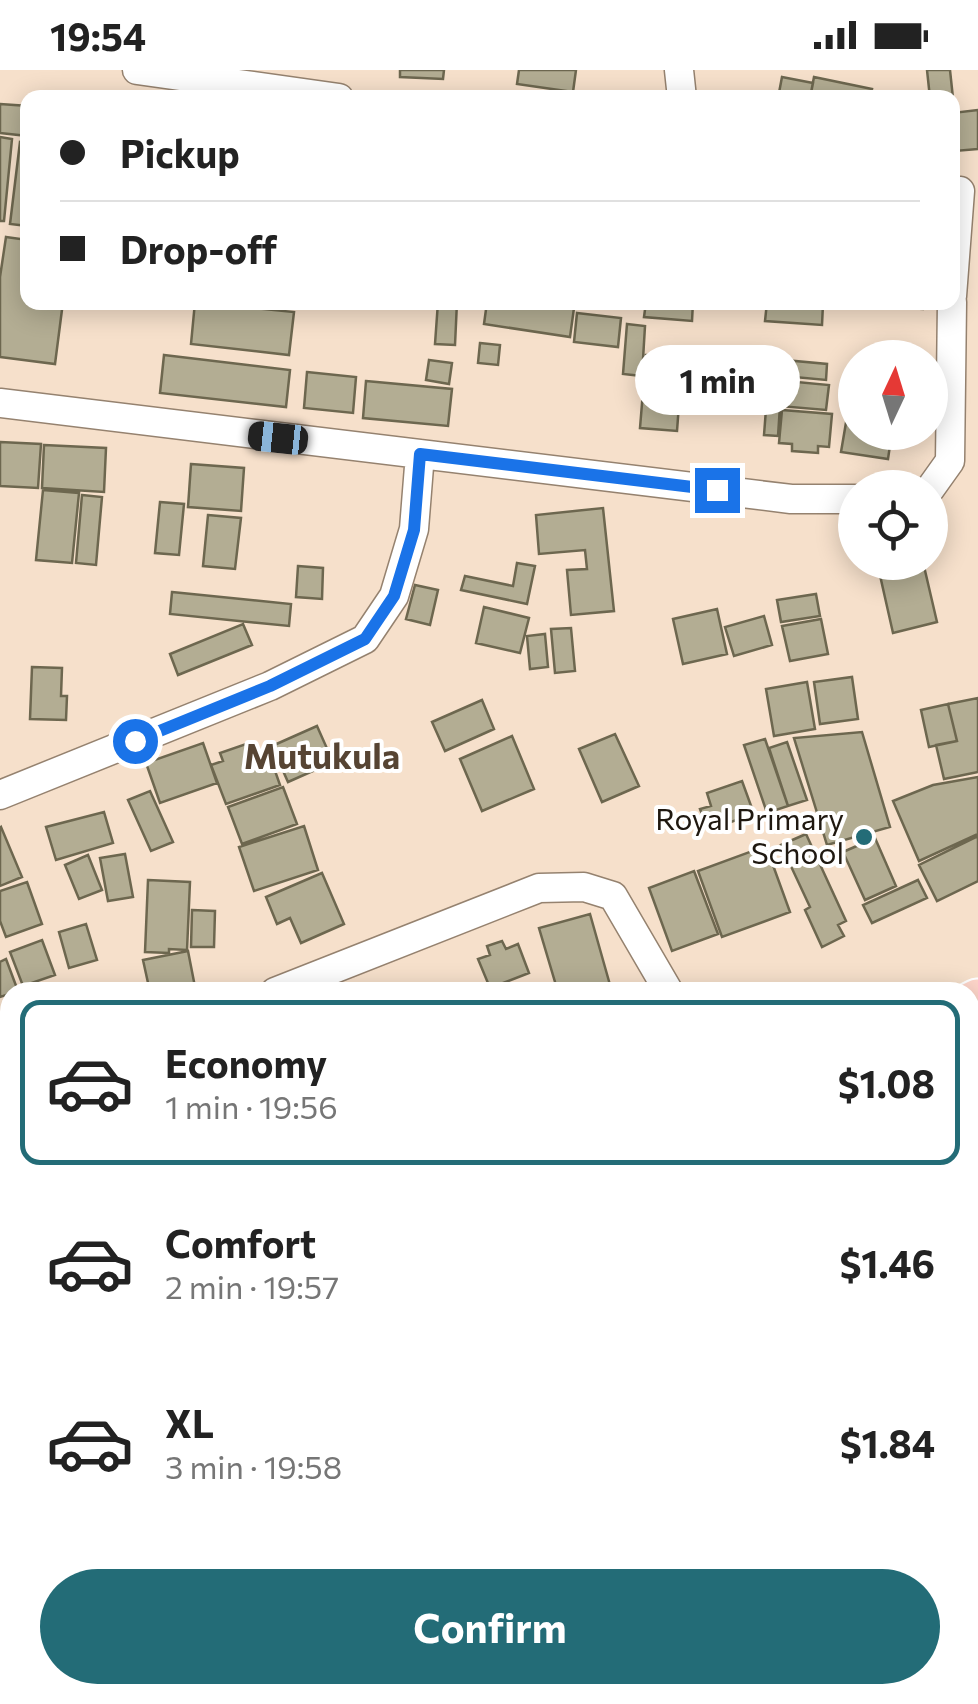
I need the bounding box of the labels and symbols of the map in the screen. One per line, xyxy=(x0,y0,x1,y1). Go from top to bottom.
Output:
north arrow xyxy=(838,340,948,450)
callout: 1 min xyxy=(634,345,800,415)
car xyxy=(247,420,309,456)
route end xyxy=(695,468,740,513)
route start xyxy=(113,719,158,764)
district label: Mutukula xyxy=(244,733,400,776)
place label: Royal Primary School xyxy=(655,799,844,870)
marker: Royal Primary School xyxy=(853,826,875,848)

